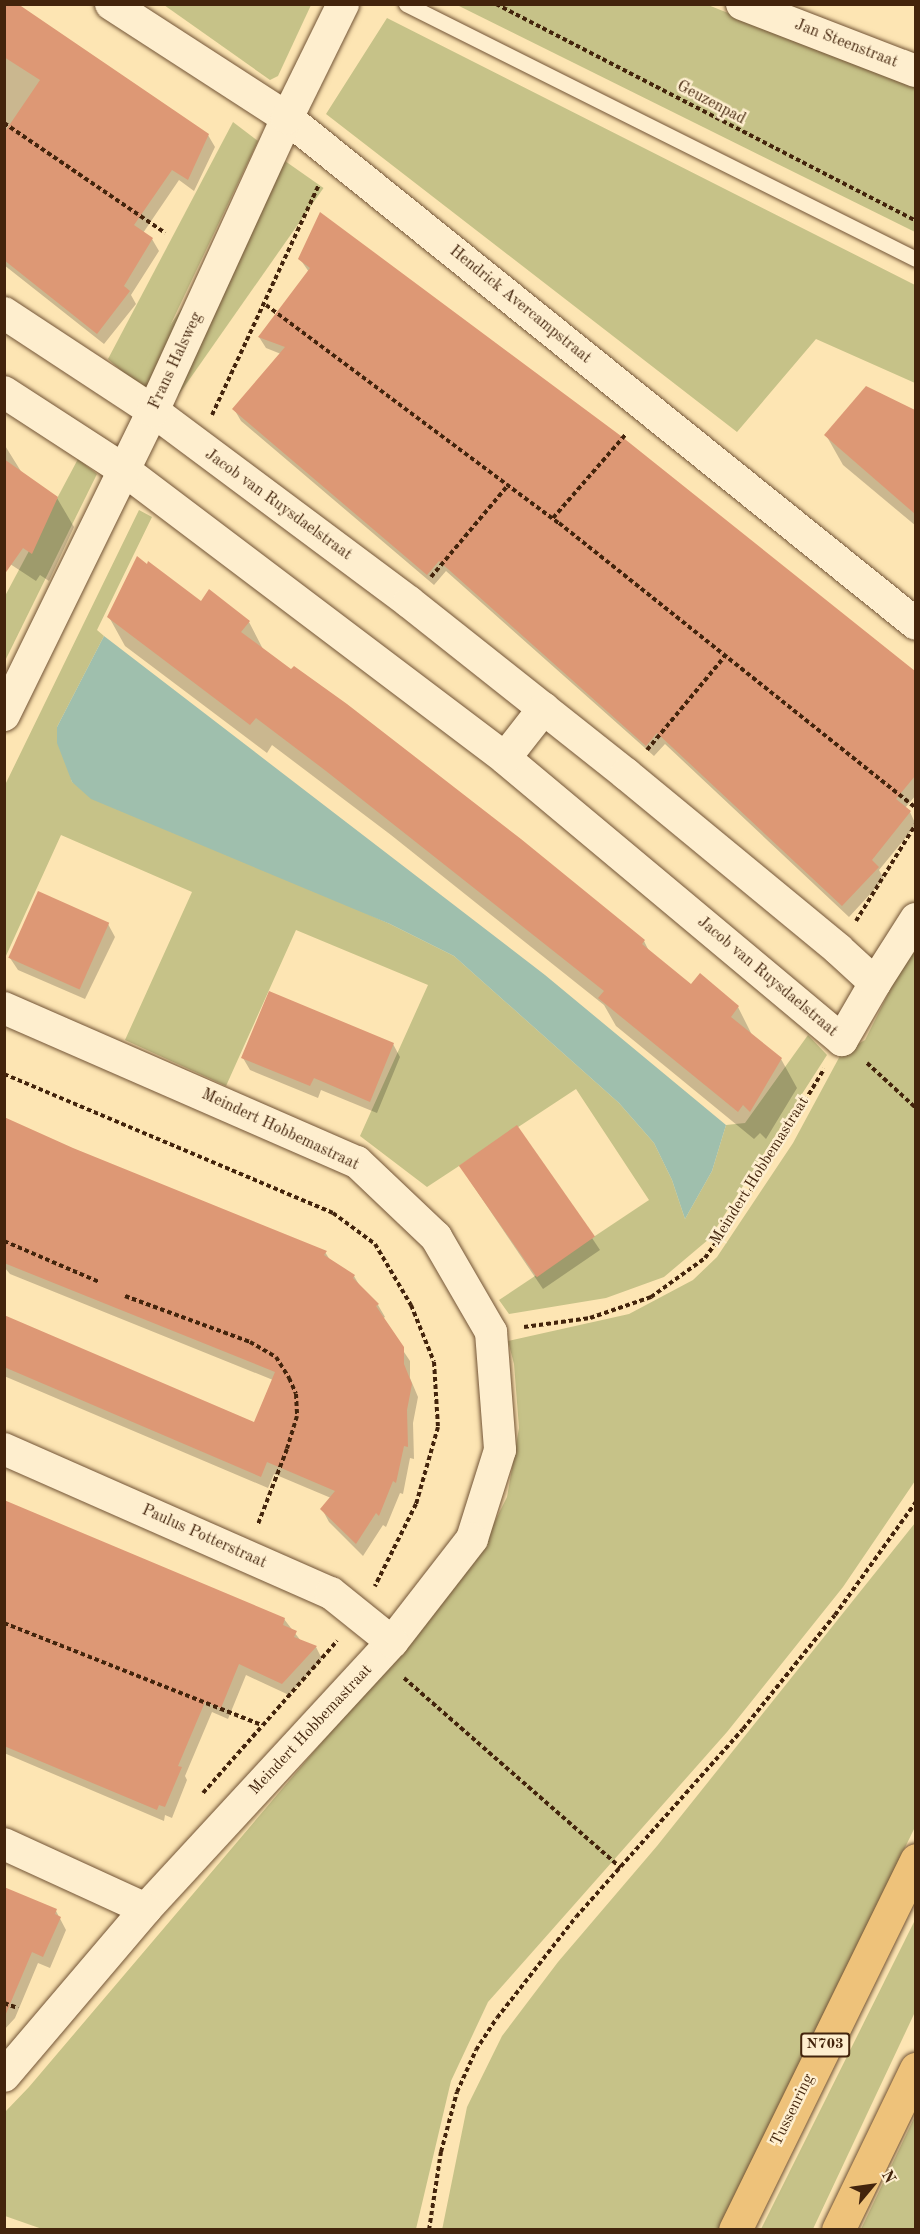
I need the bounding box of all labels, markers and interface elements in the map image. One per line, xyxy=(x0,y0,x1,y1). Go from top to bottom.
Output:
street label: Jan Steenstraat xyxy=(792,15,900,73)
street label: Geuzenpad xyxy=(673,77,749,129)
street label: Hendrick Avercampstraat xyxy=(445,242,595,368)
street label: Frans Halsweg xyxy=(145,309,207,413)
street label: Jacob van Ruysdaelstraat xyxy=(201,445,355,565)
street label: Jacob van Ruysdaelstraat xyxy=(693,913,841,1041)
street label: Meindert Hobbemastraat xyxy=(198,1085,362,1175)
street label: Meindert Hobbemastraat xyxy=(706,1093,814,1249)
street label: Paulus Potterstraat xyxy=(139,1501,269,1573)
street label: Meindert Hobbemastraat xyxy=(246,1661,376,1799)
road number: N703 xyxy=(800,2033,850,2057)
street label: Tussenring xyxy=(767,2071,819,2149)
north arrow xyxy=(842,2156,902,2216)
text: N xyxy=(878,2168,898,2186)

